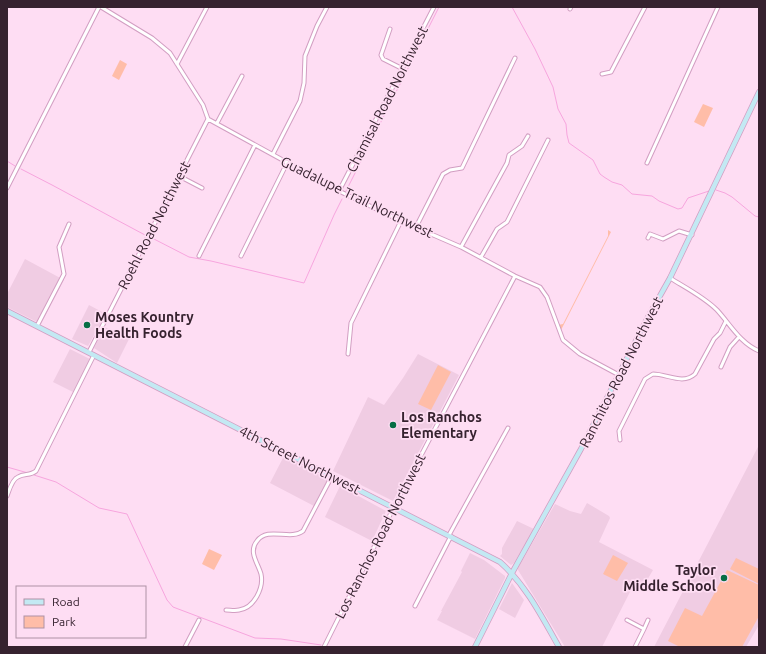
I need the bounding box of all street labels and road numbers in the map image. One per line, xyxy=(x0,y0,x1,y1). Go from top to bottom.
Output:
street label: Chamisal Road Northwest xyxy=(343,23,431,175)
street label: Guadalupe Trail Northwest xyxy=(278,153,436,241)
street label: Roehl Road Northwest xyxy=(115,158,194,292)
street label: Ranchitos Road Northwest xyxy=(576,293,666,450)
street label: 4th Street Northwest xyxy=(237,422,364,498)
street label: Los Ranchos Road Northwest xyxy=(331,450,429,621)

